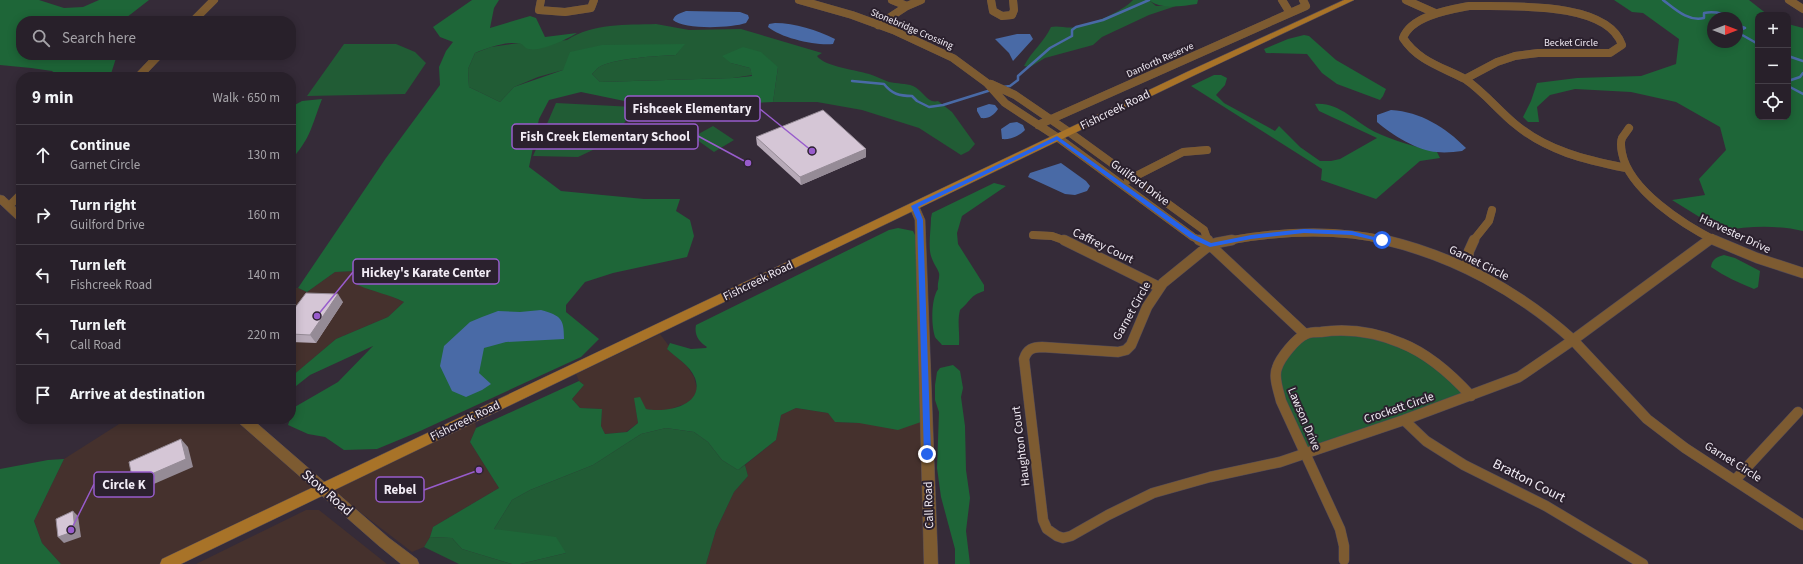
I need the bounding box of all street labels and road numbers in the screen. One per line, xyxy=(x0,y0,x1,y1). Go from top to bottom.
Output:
street label: Stonebridge Crossing xyxy=(868,5,956,53)
street label: Becket Circle xyxy=(1544,36,1598,50)
street label: Danforth Reserve xyxy=(1124,39,1196,81)
street label: Fishcreek Road xyxy=(1077,86,1153,134)
street label: Guilford Drive xyxy=(1107,156,1173,210)
street label: Harvester Drive xyxy=(1696,210,1774,258)
street label: Caffrey Court xyxy=(1070,224,1136,268)
street label: Garnet Circle xyxy=(1446,241,1512,285)
street label: Fishcreek Road xyxy=(720,257,796,305)
street label: Garnet Circle xyxy=(1109,279,1155,343)
street label: Lawson Drive xyxy=(1283,385,1325,453)
street label: Crockett Circle xyxy=(1362,388,1436,428)
street label: Fishcreek Road xyxy=(427,397,503,445)
street label: Haughton Court xyxy=(1008,405,1034,487)
street label: Garnet Circle xyxy=(1701,438,1765,486)
street label: Bratton Court xyxy=(1489,454,1569,508)
street label: Stow Road xyxy=(297,465,357,521)
street label: Call Road xyxy=(920,481,938,529)

